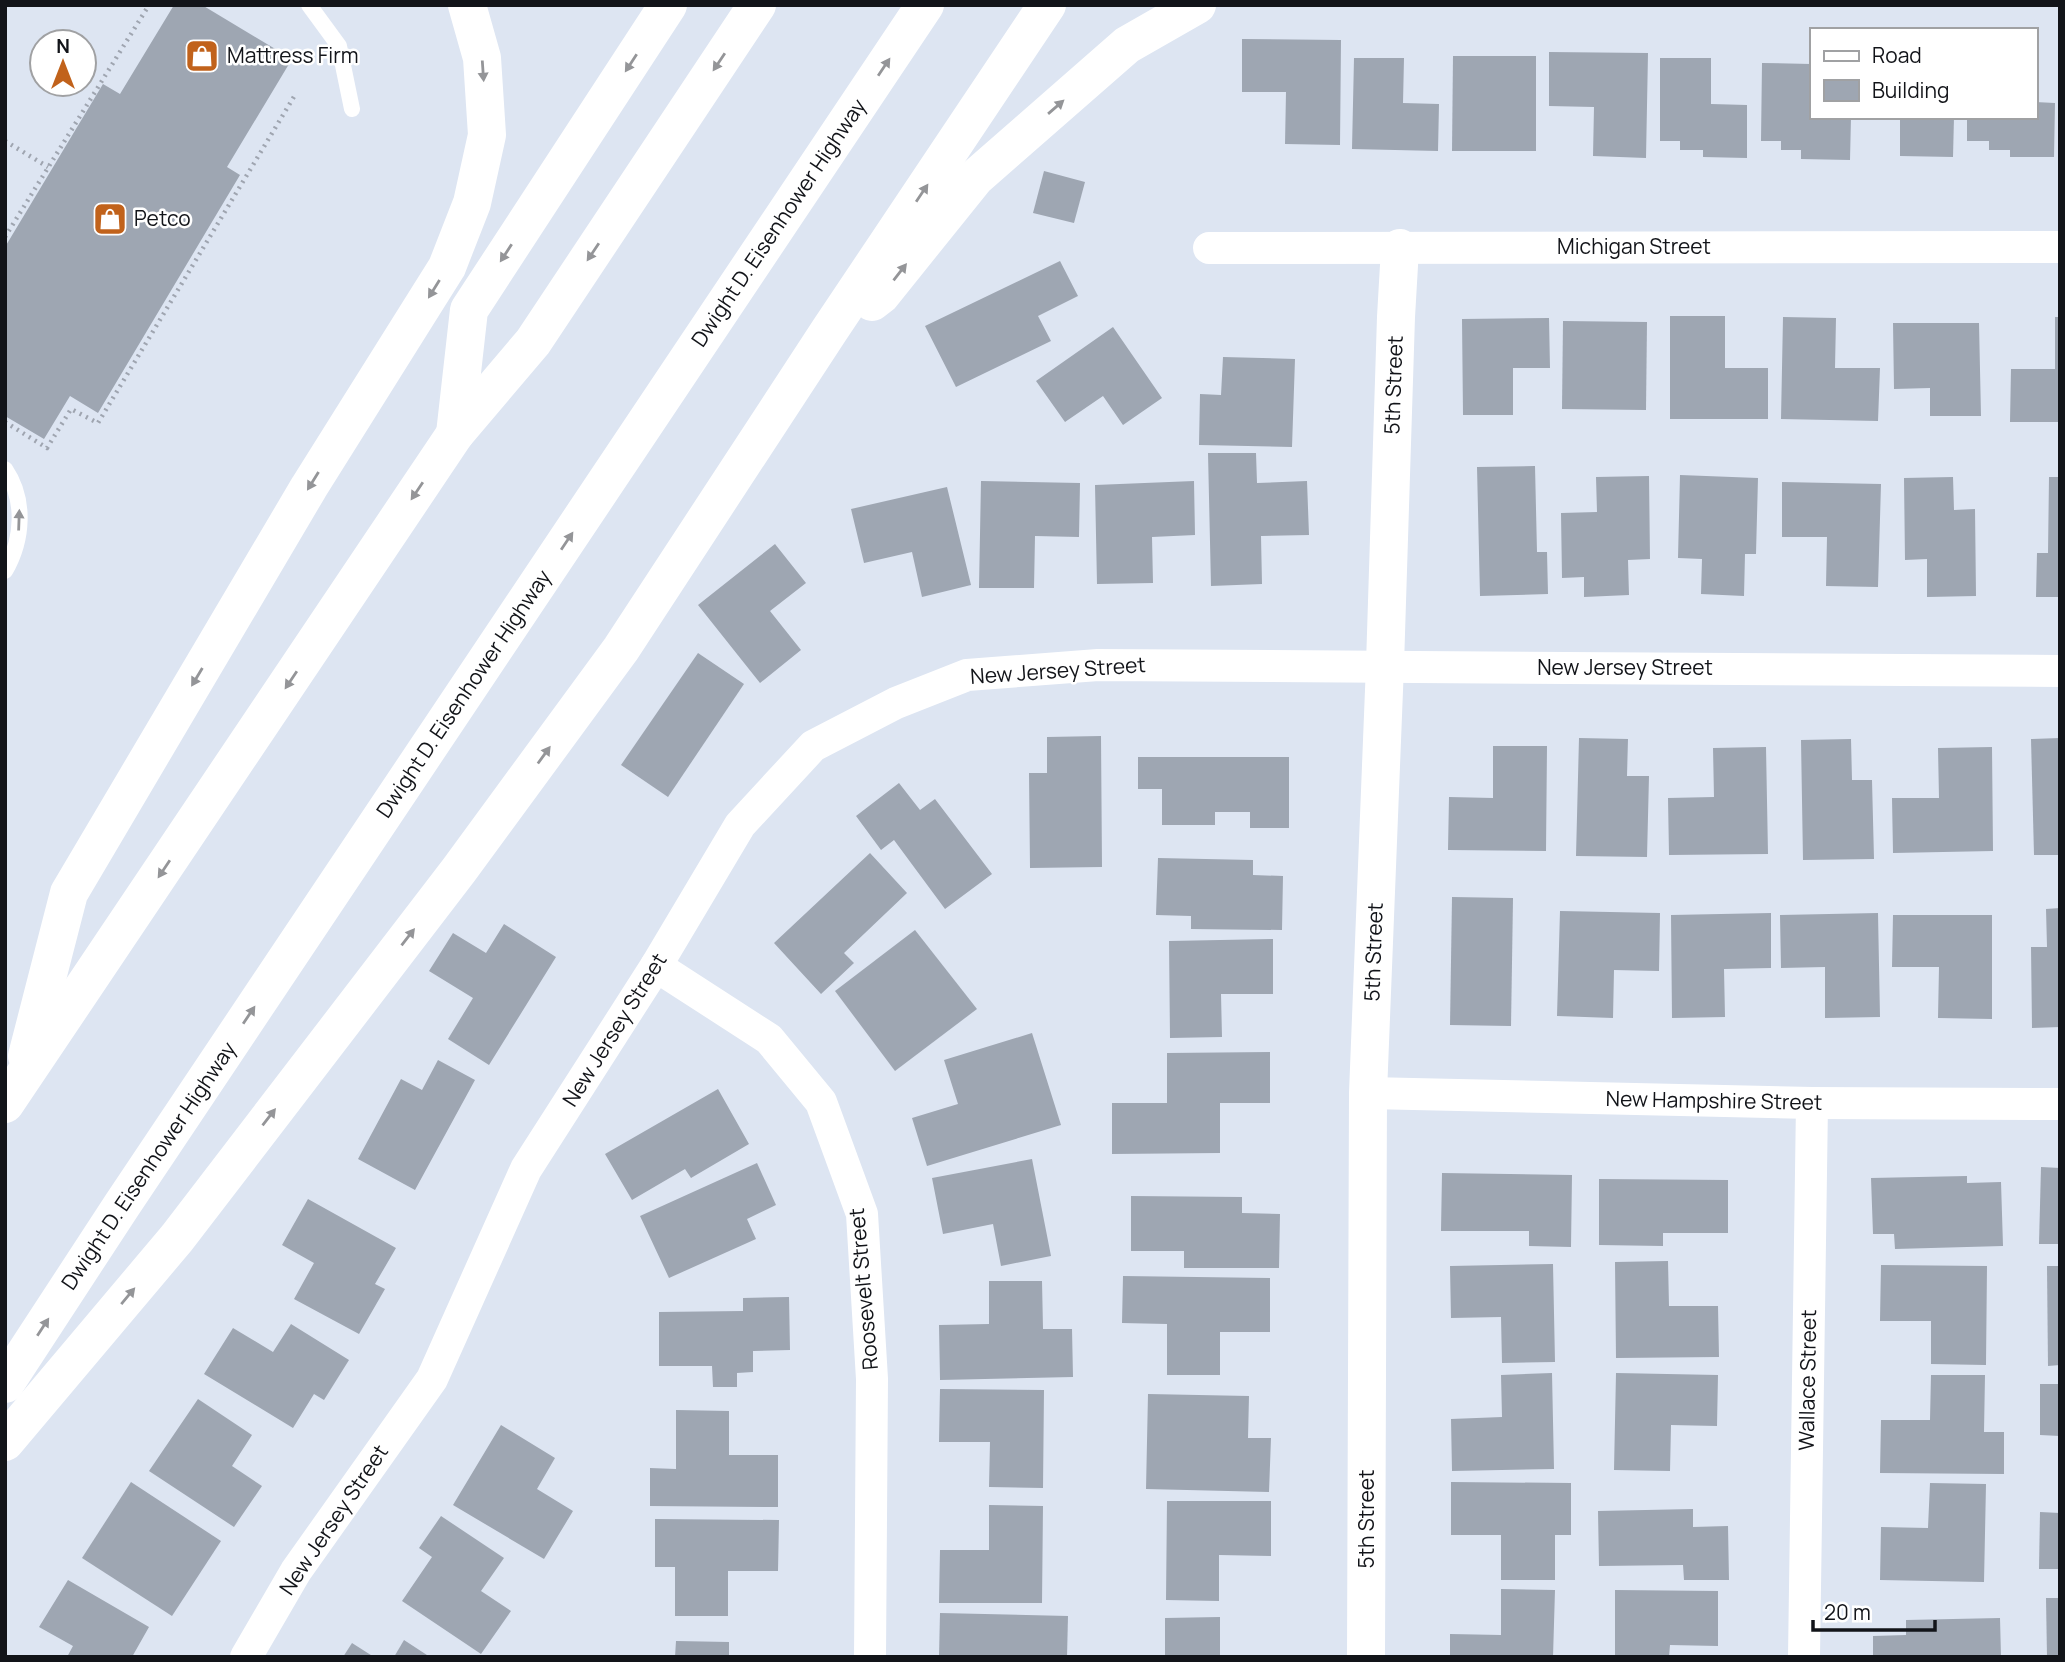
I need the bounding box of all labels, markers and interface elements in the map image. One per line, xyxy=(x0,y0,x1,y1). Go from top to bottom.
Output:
north arrow xyxy=(28,28,98,98)
legend xyxy=(1810,28,2037,119)
text: N xyxy=(56,33,70,59)
shop icon: Mattress Firm xyxy=(183,37,221,75)
place label: Mattress Firm xyxy=(227,41,359,69)
text: Road xyxy=(1872,41,1922,69)
one-way arrow xyxy=(624,53,637,72)
one-way arrow xyxy=(712,53,726,71)
one-way arrow xyxy=(877,58,891,76)
one-way arrow xyxy=(478,60,489,82)
text: Building xyxy=(1872,76,1949,104)
street label: Dwight D. Eisenhower Highway xyxy=(684,93,872,352)
one-way arrow xyxy=(1047,100,1064,116)
one-way arrow xyxy=(915,184,929,202)
shop icon: Petco xyxy=(91,200,129,238)
place label: Petco xyxy=(134,204,191,232)
street label: Michigan Street xyxy=(1557,232,1711,260)
one-way arrow xyxy=(587,242,600,261)
one-way arrow xyxy=(500,243,513,263)
one-way arrow xyxy=(892,264,907,281)
one-way arrow xyxy=(428,279,441,298)
street label: 5th Street xyxy=(1377,335,1409,435)
one-way arrow xyxy=(307,472,320,491)
one-way arrow xyxy=(410,482,424,500)
one-way arrow xyxy=(13,509,24,531)
one-way arrow xyxy=(560,532,574,550)
street label: Dwight D. Eisenhower Highway xyxy=(369,564,557,823)
street label: New Jersey Street xyxy=(969,650,1147,690)
street label: New Jersey Street xyxy=(1537,653,1713,681)
one-way arrow xyxy=(191,667,203,686)
one-way arrow xyxy=(284,671,297,690)
one-way arrow xyxy=(537,745,551,764)
one-way arrow xyxy=(158,860,171,879)
street label: 5th Street xyxy=(1357,902,1389,1002)
one-way arrow xyxy=(401,928,415,946)
street label: New Jersey Street xyxy=(556,948,673,1111)
one-way arrow xyxy=(243,1005,256,1025)
street label: Dwight D. Eisenhower Highway xyxy=(54,1036,242,1295)
street label: New Hampshire Street xyxy=(1605,1084,1823,1116)
one-way arrow xyxy=(262,1109,277,1127)
street label: Roosevelt Street xyxy=(842,1207,884,1371)
one-way arrow xyxy=(120,1287,135,1304)
street label: Wallace Street xyxy=(1792,1309,1822,1451)
one-way arrow xyxy=(36,1317,49,1337)
street label: New Jersey Street xyxy=(272,1439,394,1600)
street label: 5th Street xyxy=(1352,1470,1380,1568)
scale bar xyxy=(1813,1588,1936,1632)
text: 20 m xyxy=(1824,1598,1871,1626)

